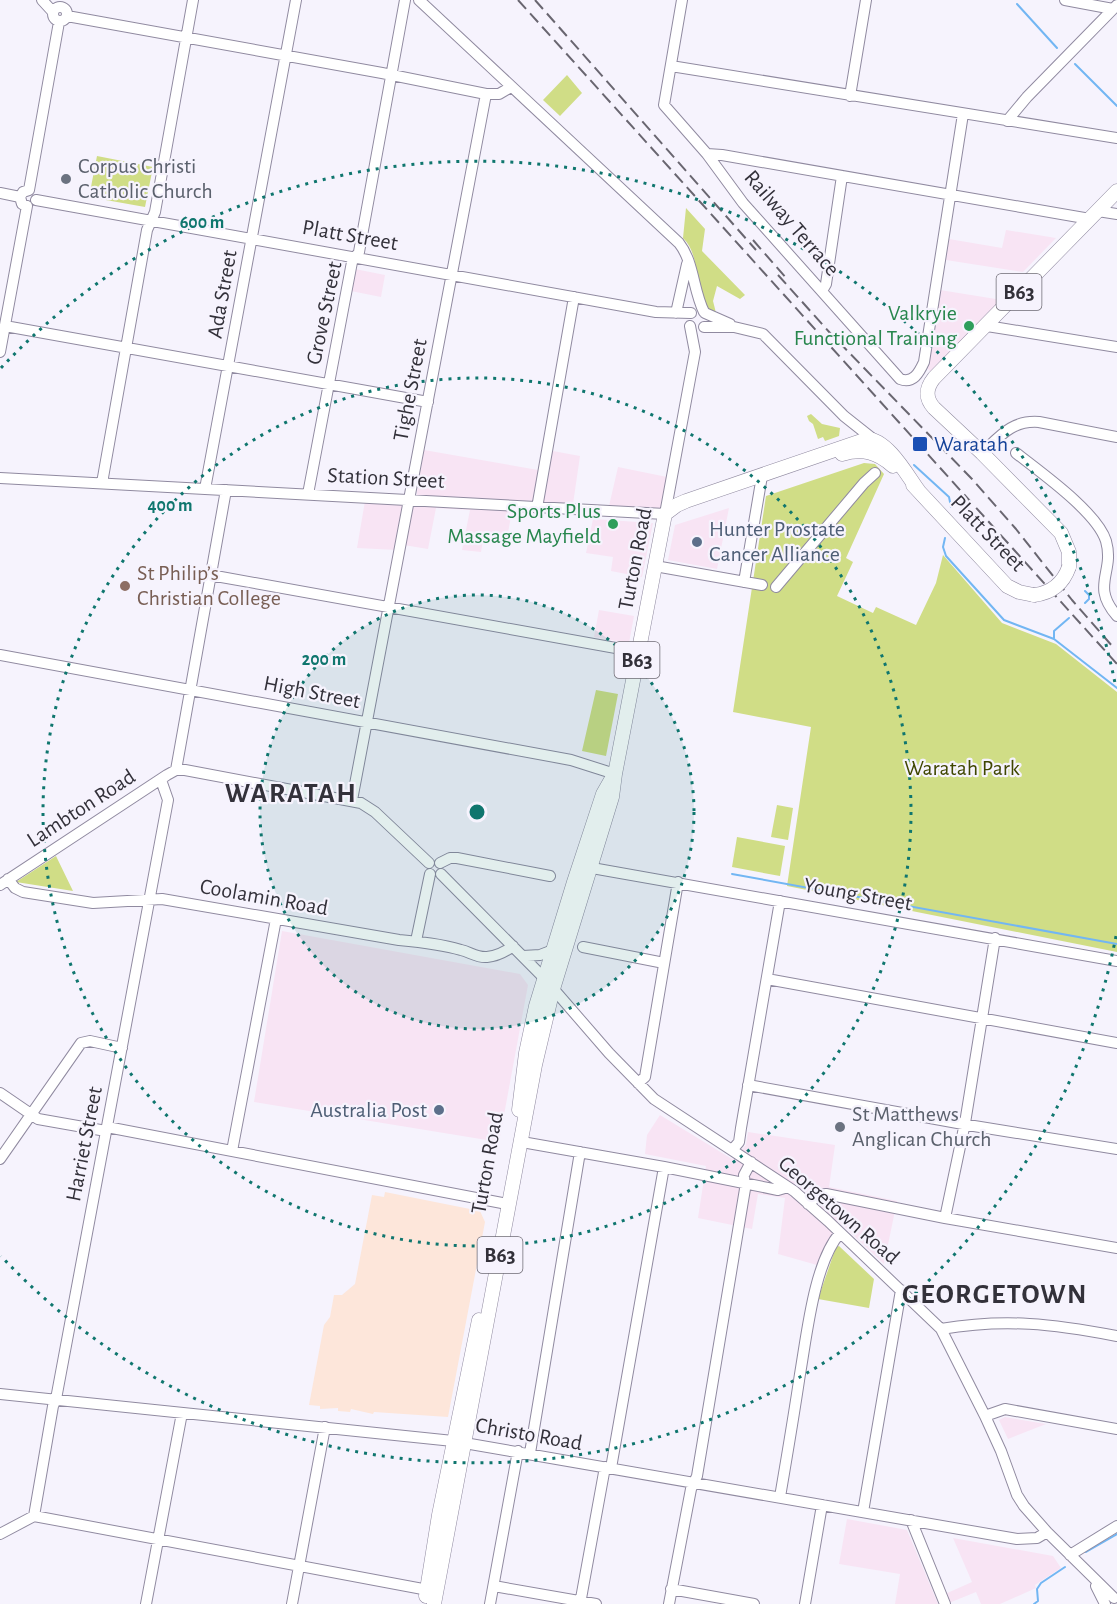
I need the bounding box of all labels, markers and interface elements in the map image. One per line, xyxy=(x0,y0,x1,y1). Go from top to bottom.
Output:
place label: Corpus Christi Catholic Church xyxy=(78,155,213,202)
street label: Railway Terrace xyxy=(740,166,844,280)
marker: Corpus Christi Catholic Church xyxy=(59,172,73,186)
text: 600 m xyxy=(180,214,224,232)
street label: Platt Street xyxy=(301,216,399,254)
street label: Ada Street xyxy=(203,248,241,340)
street label: Grove Street xyxy=(302,259,346,367)
road number: B63 xyxy=(996,274,1042,310)
place label: Valkryie Functional Training xyxy=(794,302,957,349)
marker: Valkryie Functional Training xyxy=(962,319,976,333)
street label: Tighe Street xyxy=(389,337,431,443)
place label: Waratah xyxy=(934,433,1008,455)
marker: Waratah xyxy=(911,435,929,453)
street label: Station Street xyxy=(327,464,445,492)
street label: Platt Street xyxy=(947,491,1029,575)
text: 400 m xyxy=(147,497,193,515)
place label: Sports Plus Massage Mayfield xyxy=(447,500,601,547)
street label: Turton Road xyxy=(614,506,656,612)
marker: Sports Plus Massage Mayfield xyxy=(606,517,620,531)
place label: Hunter Prostate Cancer Alliance xyxy=(709,518,845,565)
marker: Hunter Prostate Cancer Alliance xyxy=(690,535,704,549)
place label: St Philip’s Christian College xyxy=(137,562,281,609)
marker: St Philip’s Christian College xyxy=(118,579,132,593)
road number: B63 xyxy=(614,642,660,678)
text: 200 m xyxy=(302,651,346,669)
street label: High Street xyxy=(262,672,362,712)
park label: Waratah Park xyxy=(904,757,1020,779)
street label: Lambton Road xyxy=(23,765,139,851)
district label: WARATAH xyxy=(225,780,357,808)
centre of rings xyxy=(467,802,487,822)
street label: Young Street xyxy=(802,874,914,914)
street label: Coolamin Road xyxy=(198,875,330,919)
street label: Harriet Street xyxy=(62,1085,106,1203)
place label: Australia Post xyxy=(310,1099,427,1121)
marker: Australia Post xyxy=(432,1103,446,1117)
place label: St Matthews Anglican Church xyxy=(852,1103,991,1150)
street label: Turton Road xyxy=(467,1110,507,1216)
marker: St Matthews Anglican Church xyxy=(833,1120,847,1134)
street label: Georgetown Road xyxy=(774,1152,904,1268)
road number: B63 xyxy=(478,1237,522,1273)
district label: GEORGETOWN xyxy=(902,1281,1088,1309)
street label: Christo Road xyxy=(474,1414,584,1454)

